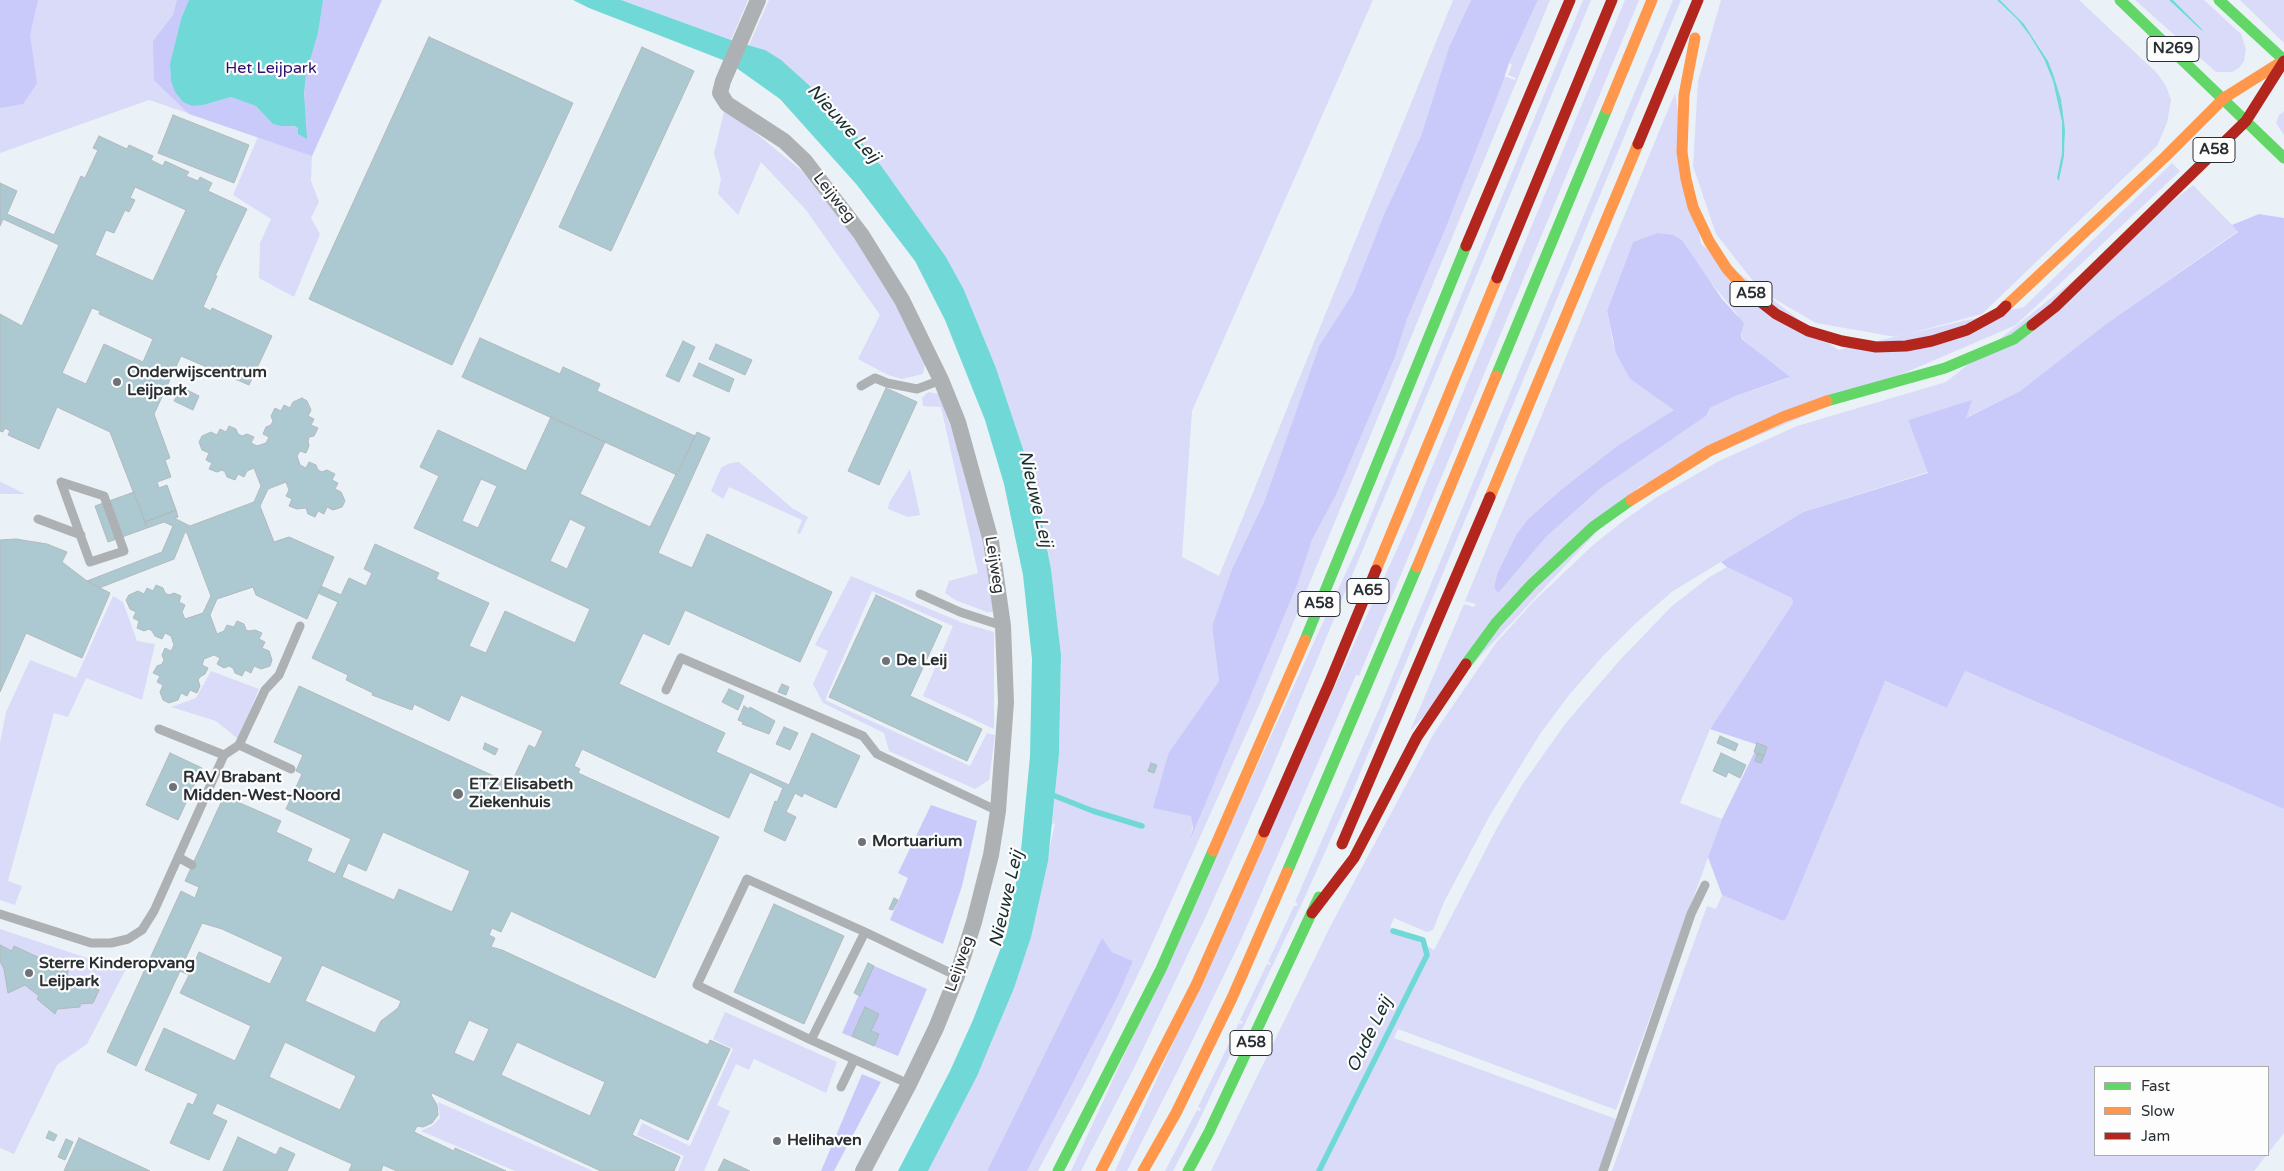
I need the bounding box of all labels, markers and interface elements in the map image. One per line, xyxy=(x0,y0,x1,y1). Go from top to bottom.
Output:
road number: N269 xyxy=(2147,36,2199,62)
park label: Het Leijpark xyxy=(225,59,317,79)
water label: Nieuwe Leij xyxy=(802,80,884,168)
road number: A58 xyxy=(2193,138,2235,162)
street label: Leijweg xyxy=(809,169,859,227)
road number: A58 xyxy=(1730,282,1772,306)
place label: Onderwijscentrum Leijpark xyxy=(127,363,267,401)
marker: Onderwijscentrum Leijpark xyxy=(111,376,123,388)
water label: Nieuwe Leij xyxy=(1013,449,1057,549)
street label: Leijweg xyxy=(980,535,1008,595)
road number: A65 xyxy=(1347,578,1389,604)
road number: A58 xyxy=(1298,592,1340,616)
place label: De Leij xyxy=(896,651,947,671)
marker: De Leij xyxy=(880,655,892,667)
place label: RAV Brabant Midden-West-Noord xyxy=(183,768,341,806)
place label: ETZ Elisabeth Ziekenhuis xyxy=(469,775,573,813)
marker: RAV Brabant Midden-West-Noord xyxy=(167,781,179,793)
marker: ETZ Elisabeth Ziekenhuis xyxy=(451,787,465,801)
place label: Mortuarium xyxy=(872,832,962,852)
marker: Mortuarium xyxy=(856,836,868,848)
water label: Nieuwe Leij xyxy=(985,849,1029,949)
street label: Leijweg xyxy=(941,933,979,995)
place label: Sterre Kinderopvang Leijpark xyxy=(39,954,195,992)
marker: Sterre Kinderopvang Leijpark xyxy=(23,967,35,979)
water label: Oude Leij xyxy=(1342,994,1398,1076)
road number: A58 xyxy=(1230,1030,1272,1056)
legend xyxy=(2094,1066,2269,1156)
text: Fast xyxy=(2141,1077,2170,1095)
text: Slow xyxy=(2141,1102,2175,1120)
text: Jam xyxy=(2141,1127,2170,1145)
place label: Helihaven xyxy=(787,1131,862,1151)
marker: Helihaven xyxy=(771,1135,783,1147)

